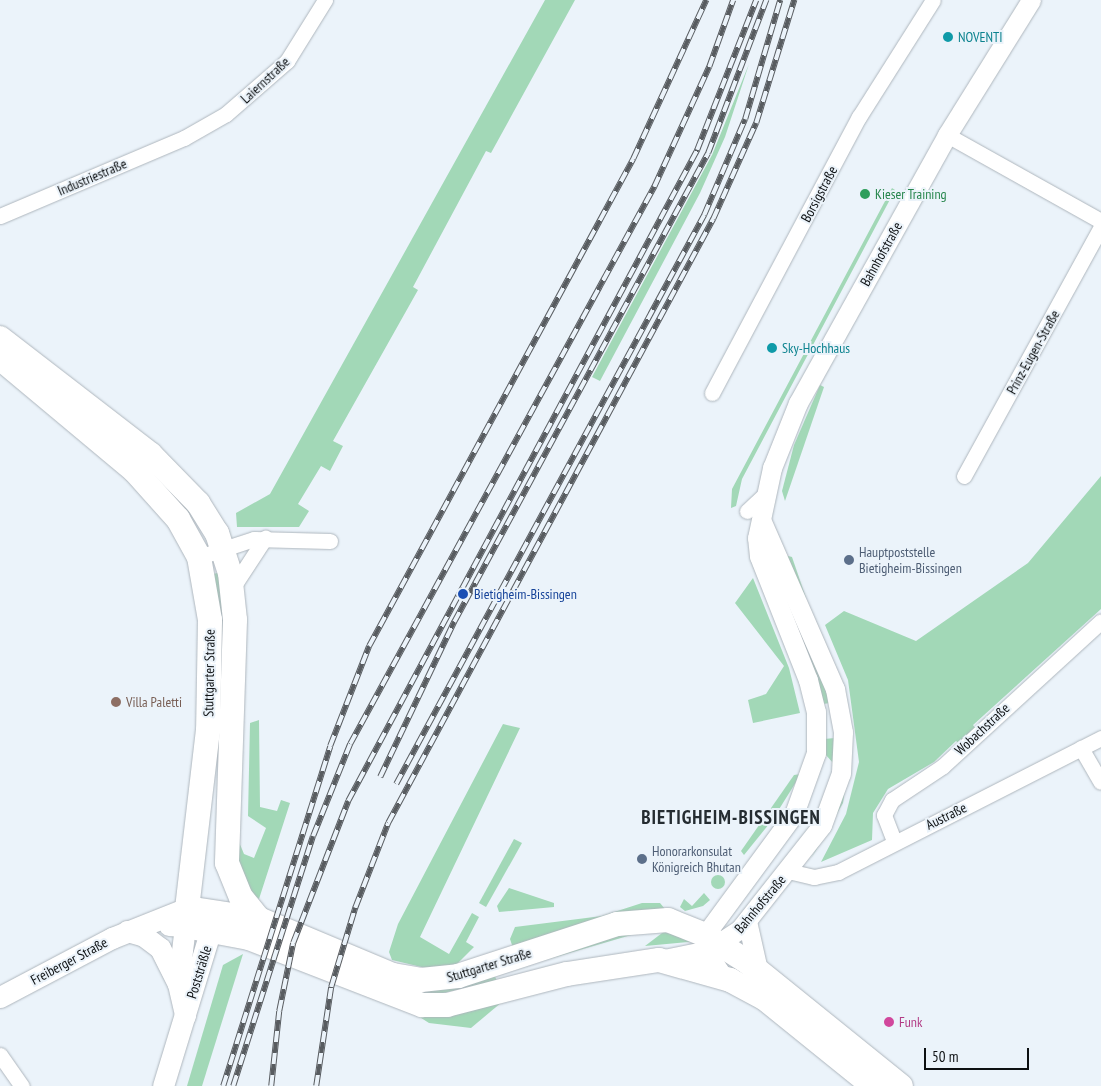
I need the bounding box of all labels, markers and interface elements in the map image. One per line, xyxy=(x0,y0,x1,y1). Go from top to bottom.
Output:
place label: NOVENTI xyxy=(958,29,1002,45)
marker: NOVENTI xyxy=(942,31,954,43)
street label: Laiernstraße xyxy=(237,53,293,107)
street label: Industriestraße xyxy=(55,155,129,199)
street label: Borsigstraße xyxy=(797,163,841,225)
place label: Kieser Training xyxy=(875,186,947,202)
marker: Kieser Training xyxy=(859,188,871,200)
street label: Bahnhofstraße xyxy=(856,219,906,289)
street label: Prinz-Eugen-Straße xyxy=(1003,307,1063,397)
place label: Sky-Hochhaus xyxy=(782,340,850,356)
marker: Sky-Hochhaus xyxy=(766,342,778,354)
place label: Hauptpoststelle Bietigheim-Bissingen xyxy=(859,544,962,576)
marker: Hauptpoststelle Bietigheim-Bissingen xyxy=(843,554,855,566)
place label: Bietigheim-Bissingen xyxy=(474,586,577,602)
marker: Bietigheim-Bissingen xyxy=(456,587,470,601)
street label: Stuttgarter Straße xyxy=(200,629,218,717)
place label: Villa Paletti xyxy=(126,694,182,710)
marker: Villa Paletti xyxy=(110,696,122,708)
street label: Wobachstraße xyxy=(951,700,1013,758)
street label: Austraße xyxy=(923,799,969,833)
district label: BIETIGHEIM-BISSINGEN xyxy=(639,807,823,829)
place label: Honorarkonsulat Königreich Bhutan xyxy=(652,843,741,876)
marker: Honorarkonsulat Königreich Bhutan xyxy=(636,853,648,865)
street label: Bahnhofstraße xyxy=(731,871,789,937)
street label: Freiberger Straße xyxy=(28,934,110,988)
street label: Poststräßle xyxy=(183,944,215,1000)
street label: Stuttgarter Straße xyxy=(445,944,533,986)
place label: Funk xyxy=(899,1014,922,1030)
marker: Funk xyxy=(883,1016,895,1028)
scale bar xyxy=(926,1038,1031,1070)
text: 50 m xyxy=(932,1047,958,1066)

